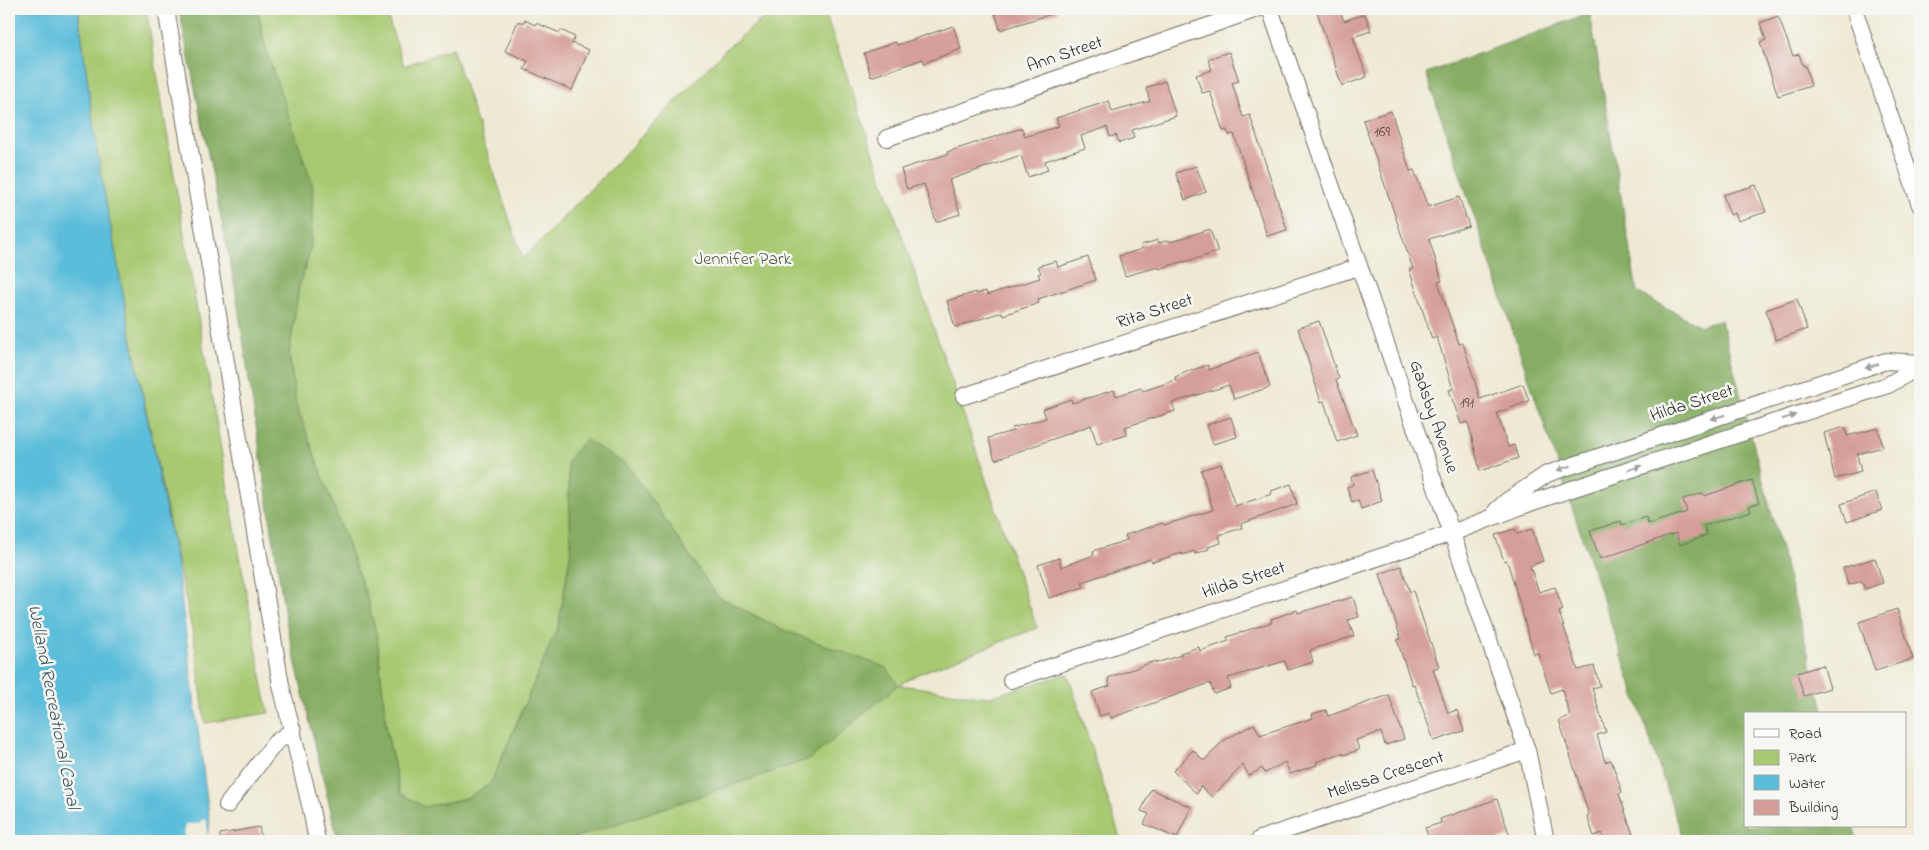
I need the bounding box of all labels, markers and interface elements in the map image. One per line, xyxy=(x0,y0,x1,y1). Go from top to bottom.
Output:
street label: Ann Street xyxy=(1024,30,1106,80)
house number: 169 xyxy=(1374,121,1390,143)
park label: Jennifer Park xyxy=(695,247,792,273)
street label: Rita Street xyxy=(1113,287,1197,337)
street label: Gadsby Avenue xyxy=(1401,357,1465,478)
one-way arrow xyxy=(1865,362,1880,370)
street label: Hilda Street xyxy=(1647,378,1737,430)
house number: 191 xyxy=(1460,392,1474,414)
one-way arrow xyxy=(1710,413,1725,421)
one-way arrow xyxy=(1782,413,1797,421)
one-way arrow xyxy=(1627,463,1642,471)
one-way arrow xyxy=(1556,464,1571,472)
street label: Hilda Street xyxy=(1199,555,1289,607)
water label: Welland Recreational Canal xyxy=(20,603,87,814)
legend xyxy=(1744,712,1906,828)
text: Road xyxy=(1789,723,1822,745)
street label: Melissa Crescent xyxy=(1324,745,1448,807)
text: Park xyxy=(1789,747,1817,769)
text: Water xyxy=(1789,773,1825,795)
text: Building xyxy=(1788,797,1838,820)

